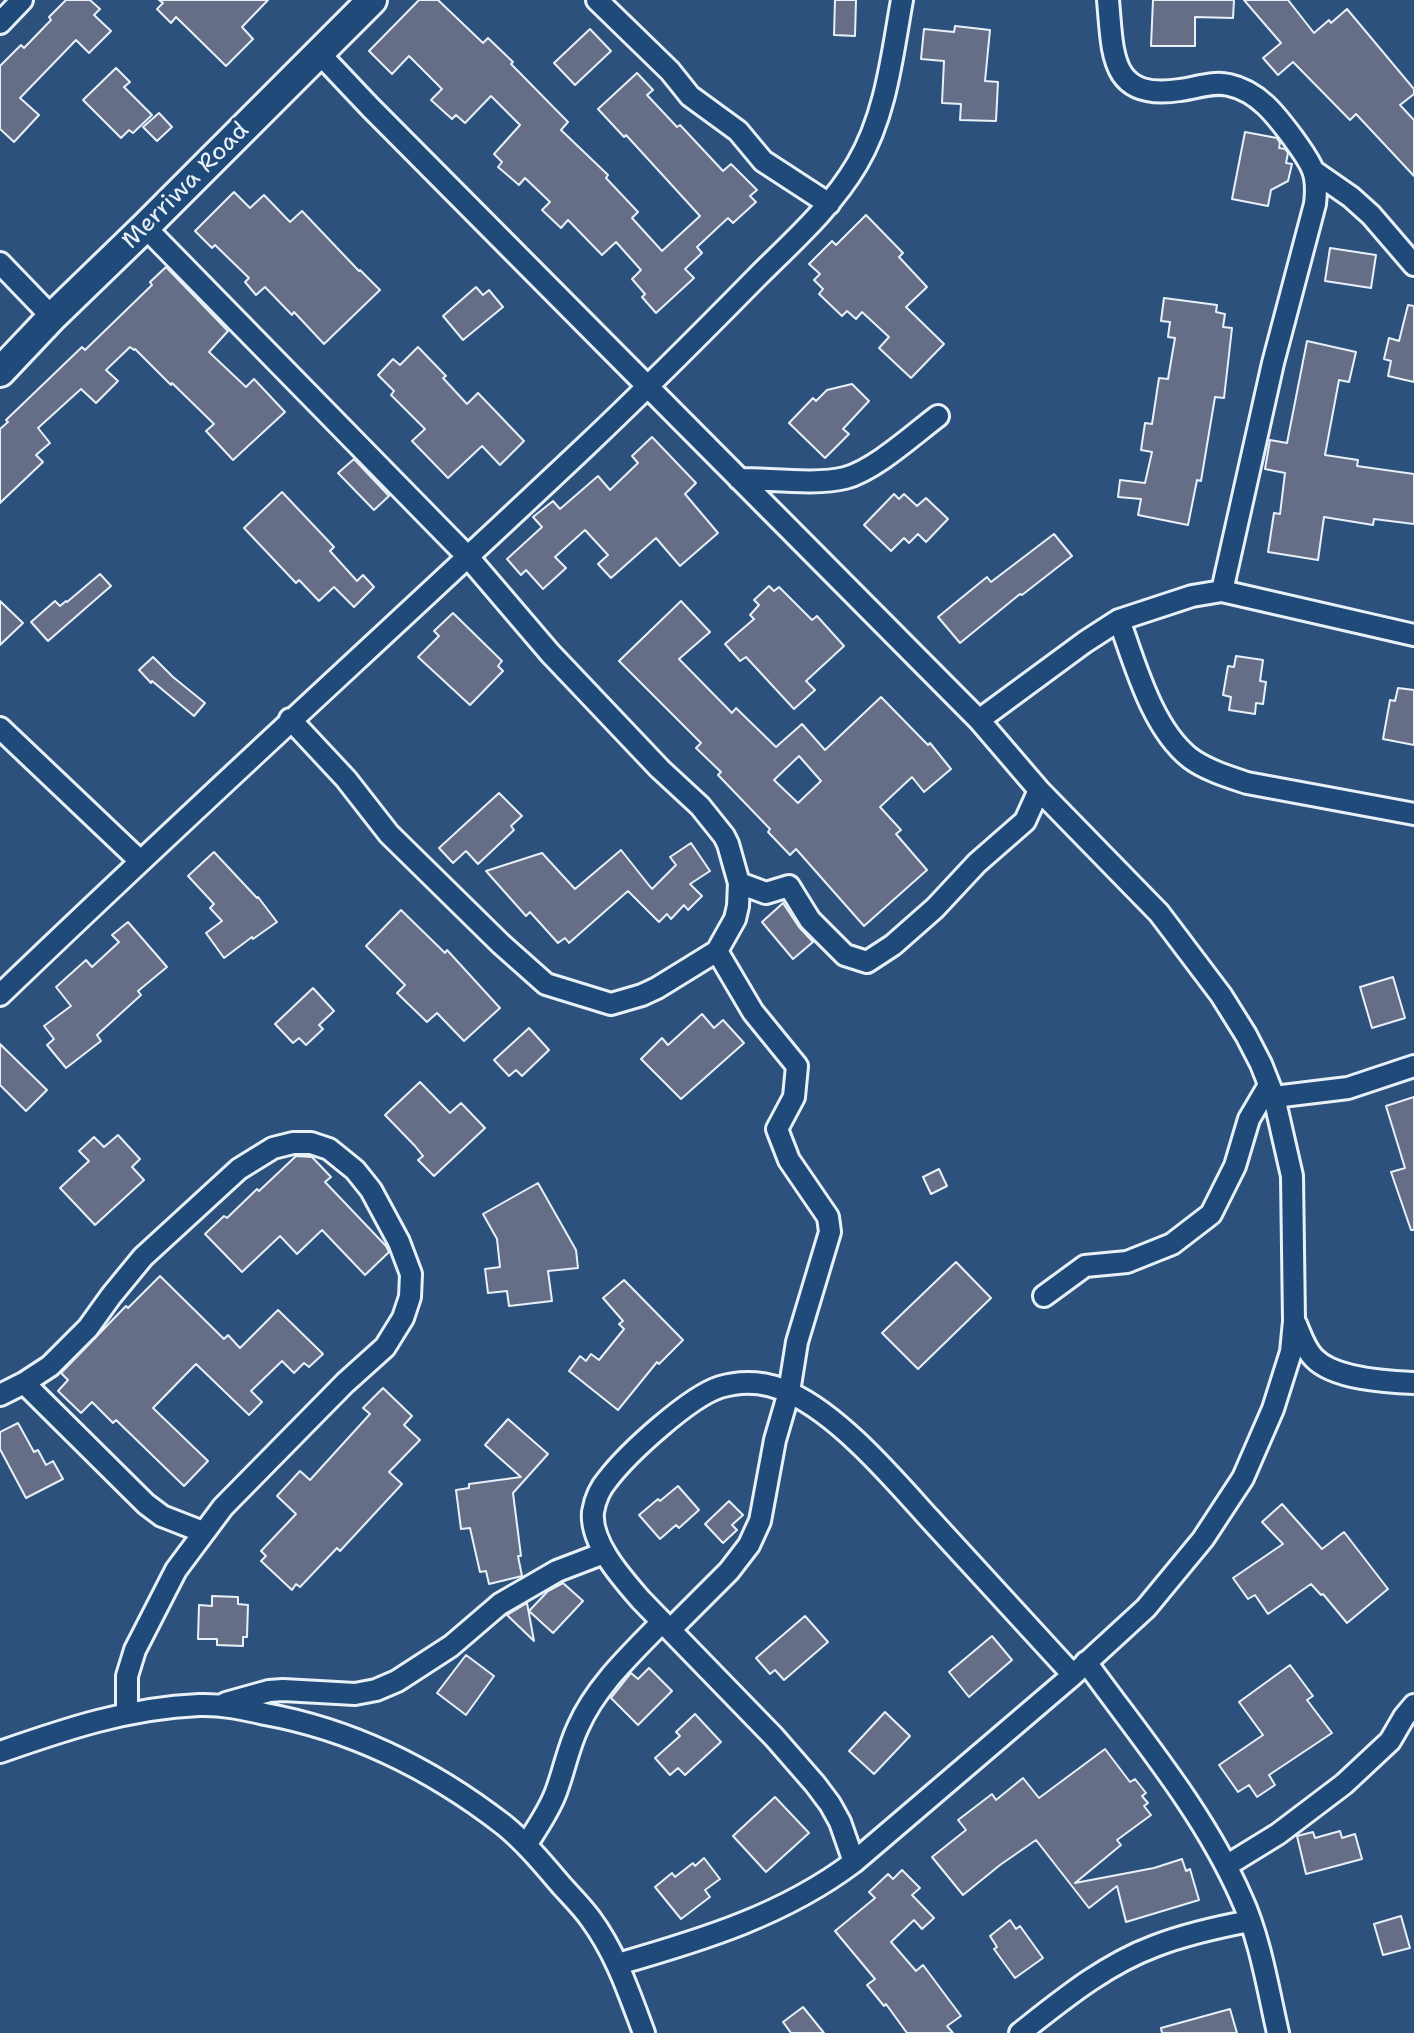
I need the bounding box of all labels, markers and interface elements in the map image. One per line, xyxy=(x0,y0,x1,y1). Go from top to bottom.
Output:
street label: Merriwa Road xyxy=(117,117,255,255)

